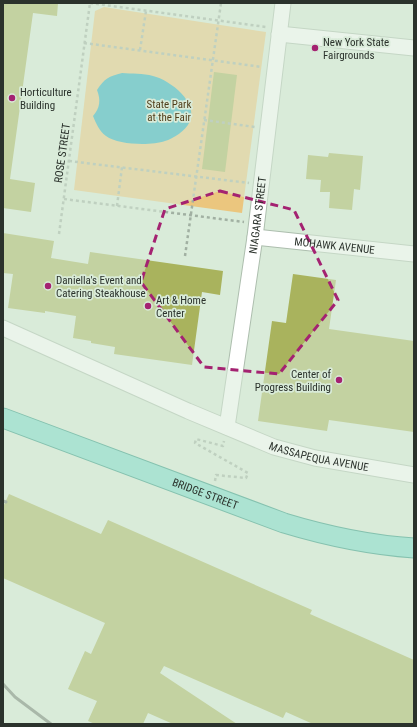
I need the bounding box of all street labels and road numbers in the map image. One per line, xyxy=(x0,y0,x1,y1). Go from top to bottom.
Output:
street label: ROSE STREET xyxy=(52,122,73,184)
street label: NIAGARA STREET xyxy=(247,176,269,255)
street label: MOHAWK AVENUE xyxy=(294,235,376,257)
street label: MASSAPEQUA AVENUE xyxy=(267,440,370,474)
street label: BRIDGE STREET xyxy=(170,476,240,512)

